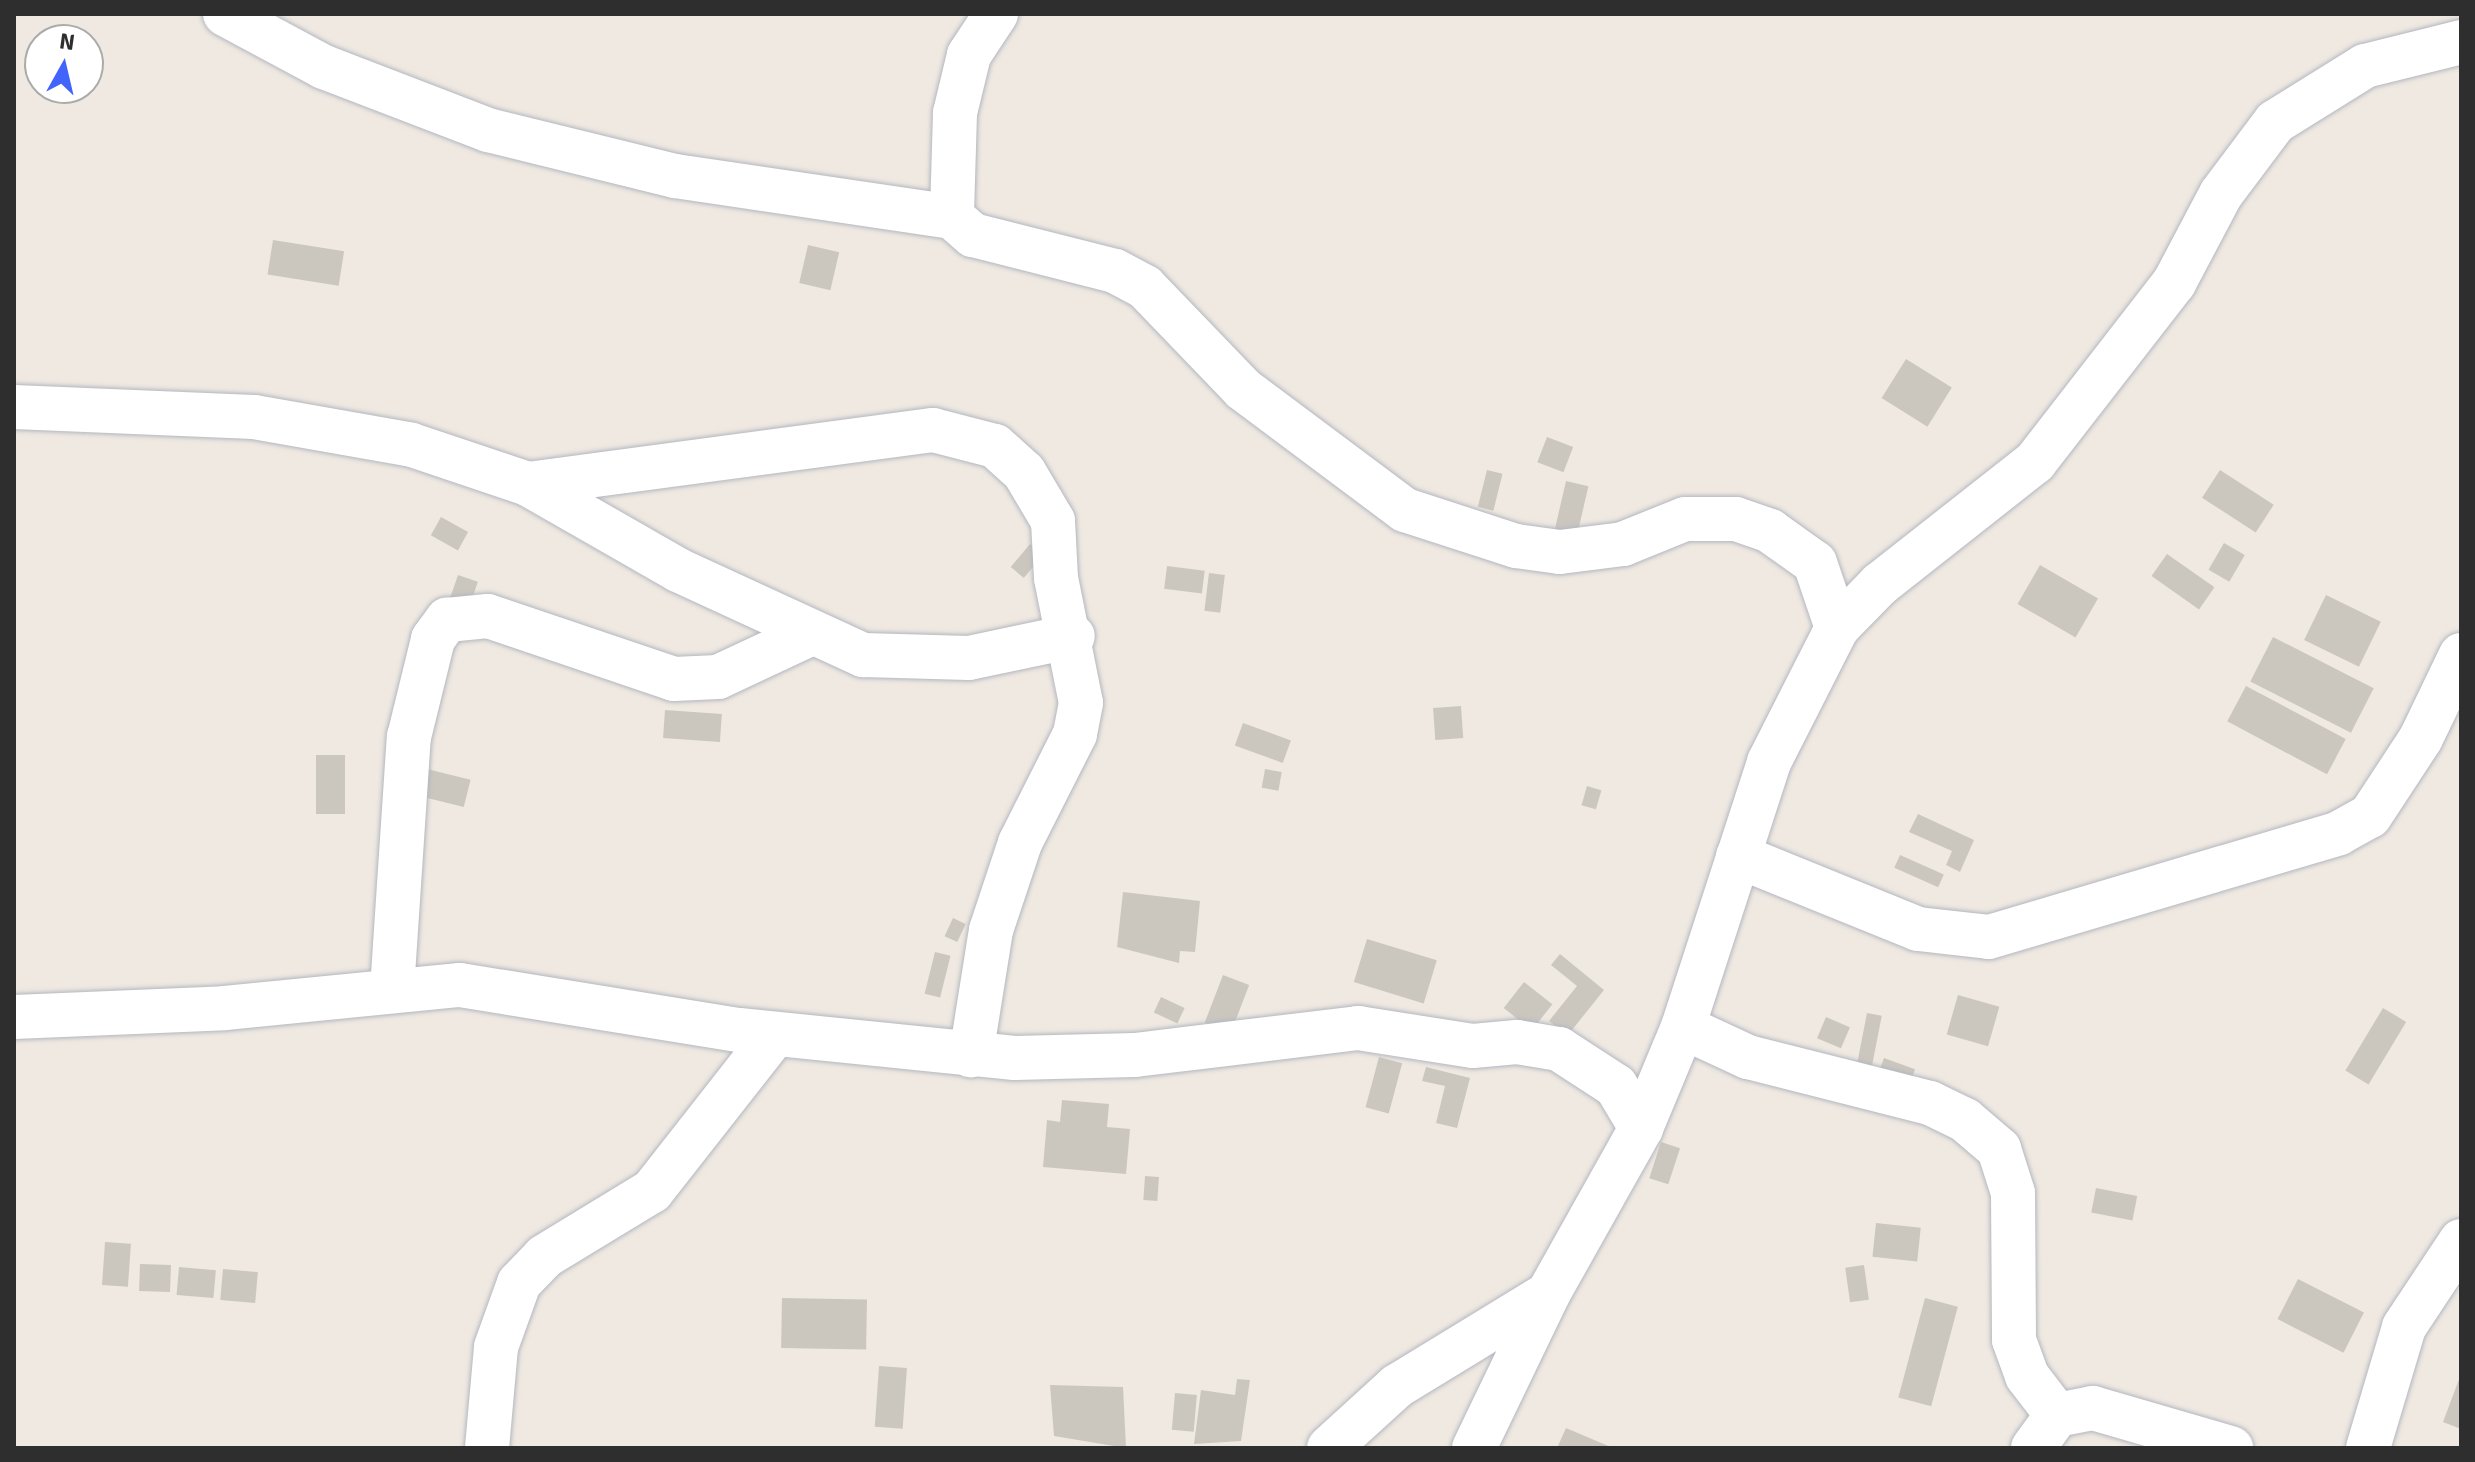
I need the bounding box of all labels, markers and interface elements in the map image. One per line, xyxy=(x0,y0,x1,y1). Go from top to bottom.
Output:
north arrow xyxy=(24,24,104,104)
text: N xyxy=(58,27,77,56)

